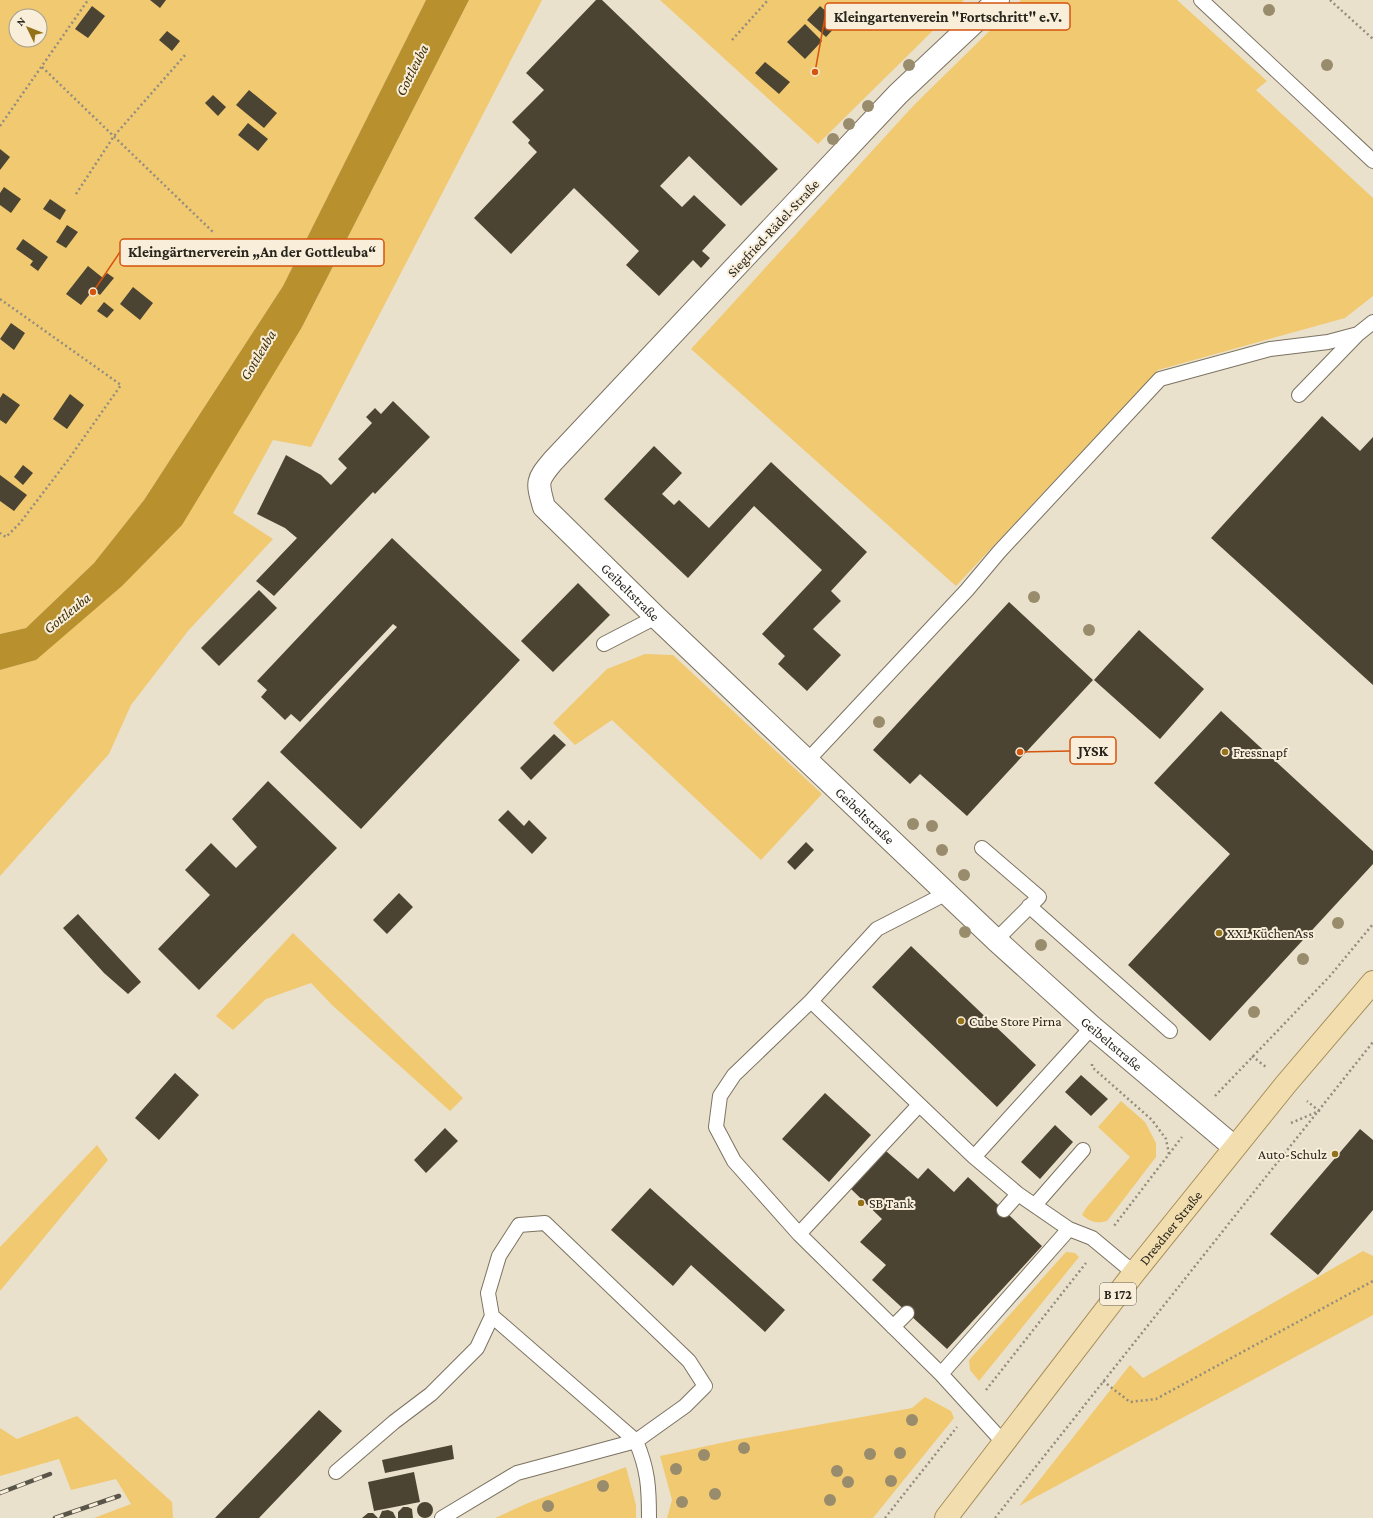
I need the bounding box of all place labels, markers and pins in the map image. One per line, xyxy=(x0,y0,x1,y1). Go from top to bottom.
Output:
callout: Kleingartenverein "Fortschritt" e.V. xyxy=(825,3,1070,30)
callout: Kleingärtnerverein „An der Gottleuba“ xyxy=(120,239,384,266)
callout: JYSK xyxy=(1070,737,1116,764)
place label: Fressnapf xyxy=(1233,744,1288,760)
marker: Fressnapf xyxy=(1220,747,1230,757)
place label: XXL KüchenAss xyxy=(1227,925,1314,941)
marker: XXL KüchenAss xyxy=(1214,928,1224,938)
place label: Cube Store Pirna xyxy=(969,1013,1062,1029)
marker: Cube Store Pirna xyxy=(956,1016,966,1026)
place label: Auto-Schulz xyxy=(1258,1146,1327,1162)
marker: Auto-Schulz xyxy=(1330,1149,1340,1159)
place label: SB Tank xyxy=(869,1195,914,1211)
marker: SB Tank xyxy=(856,1198,866,1208)

